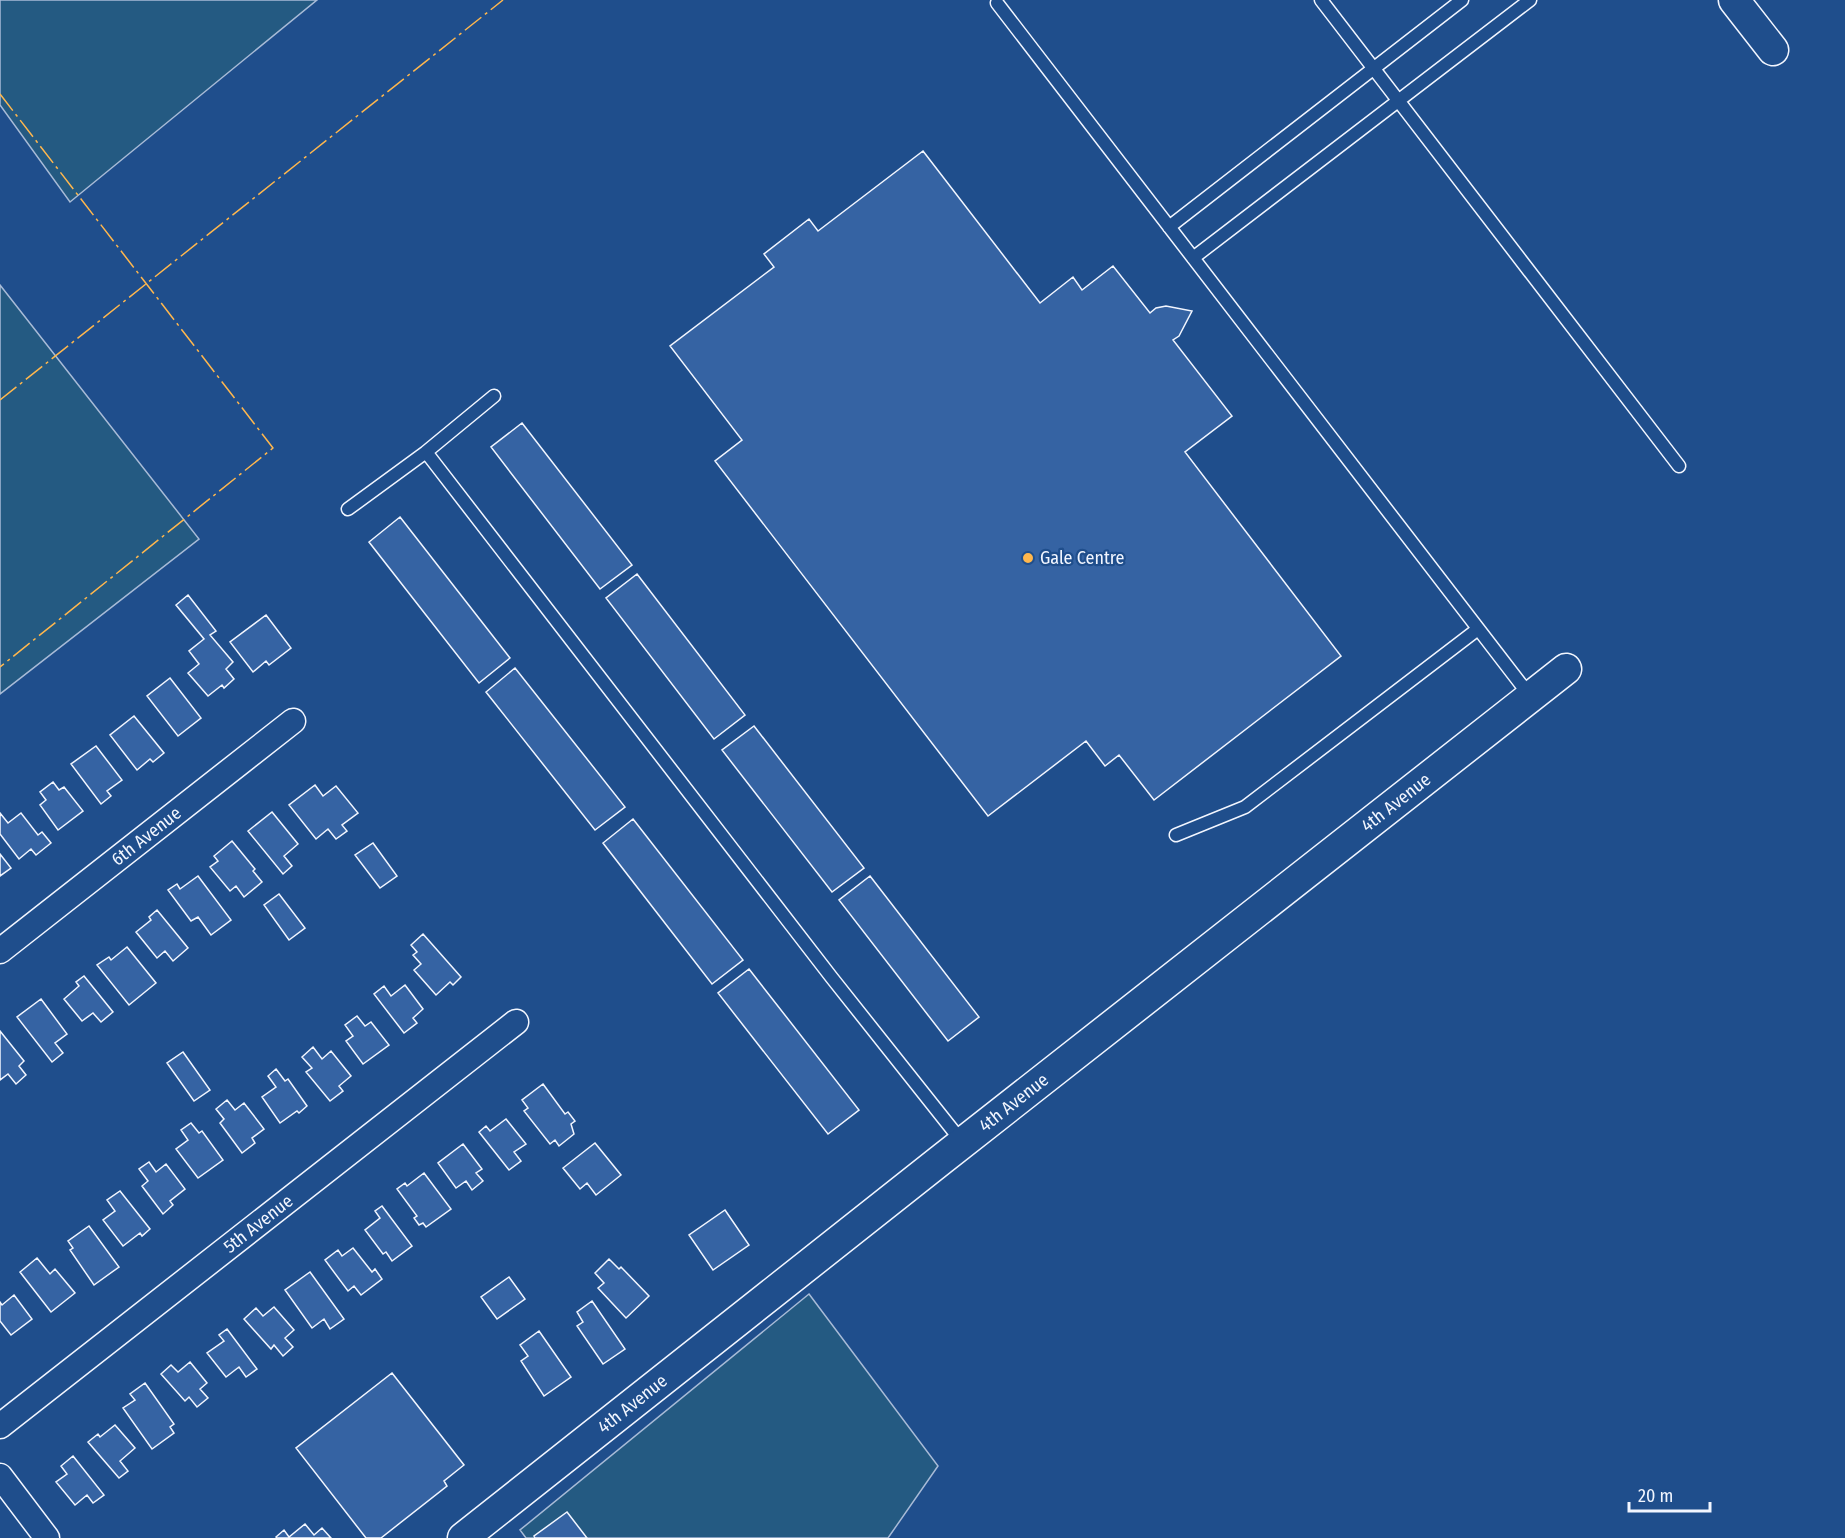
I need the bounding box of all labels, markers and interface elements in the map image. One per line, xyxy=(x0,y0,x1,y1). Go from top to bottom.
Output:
place label: Gale Centre xyxy=(1040,547,1125,569)
marker: Gale Centre xyxy=(1021,551,1035,565)
street label: 4th Avenue xyxy=(1357,768,1435,837)
street label: 6th Avenue xyxy=(107,802,186,870)
street label: 4th Avenue xyxy=(974,1068,1053,1137)
street label: 5th Avenue xyxy=(219,1190,297,1258)
street label: 4th Avenue xyxy=(593,1370,672,1438)
scale bar xyxy=(1629,1475,1710,1513)
text: 20 m xyxy=(1638,1485,1673,1507)

